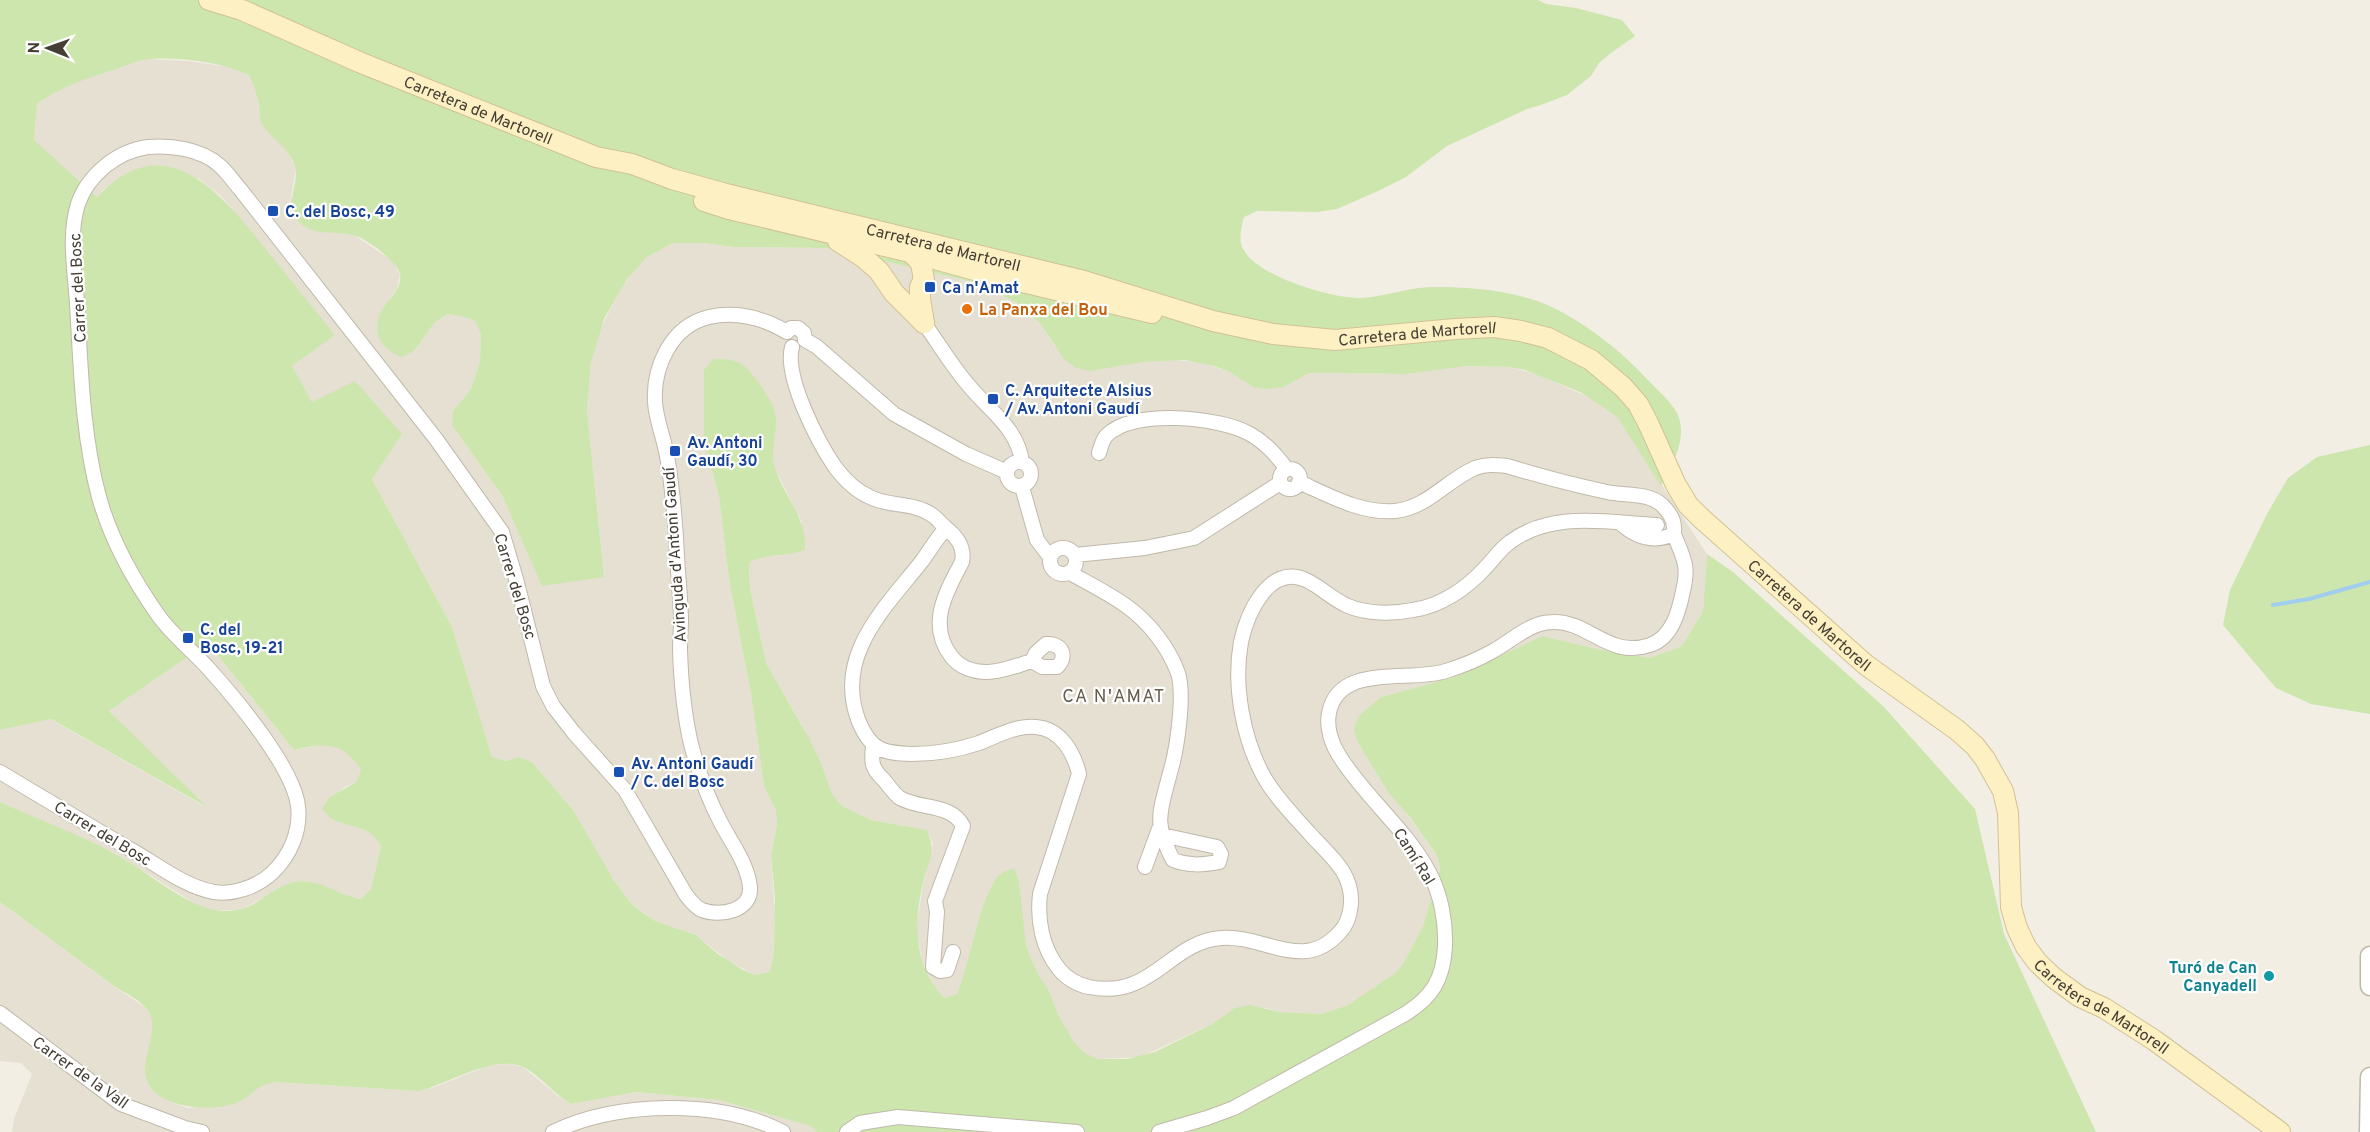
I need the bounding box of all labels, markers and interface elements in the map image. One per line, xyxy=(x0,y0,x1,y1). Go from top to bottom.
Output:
north arrow xyxy=(18,18,78,78)
text: N xyxy=(25,42,45,54)
street label: Carretera de Martorell xyxy=(400,73,555,150)
place label: C. del Bosc, 49 xyxy=(285,203,395,223)
marker: C. del Bosc, 49 xyxy=(266,204,280,218)
street label: Carretera de Martorell xyxy=(863,220,1022,277)
street label: Carrer del Bosc xyxy=(66,232,92,343)
place label: Ca n'Amat xyxy=(942,279,1019,299)
marker: Ca n'Amat xyxy=(923,280,937,294)
place label: La Panxa del Bou xyxy=(979,301,1108,321)
marker: La Panxa del Bou xyxy=(960,302,974,316)
street label: Carretera de Martorell xyxy=(1337,319,1497,352)
place label: C. Arquitecte Alsius / Av. Antoni Gaudí xyxy=(1004,382,1152,420)
marker: C. Arquitecte Alsius / Av. Antoni Gaudí xyxy=(986,392,1000,406)
place label: Av. Antoni Gaudí, 30 xyxy=(687,434,763,472)
marker: Av. Antoni Gaudí, 30 xyxy=(668,444,682,458)
street label: Avinguda d'Antoni Gaudí xyxy=(660,465,692,643)
street label: Carrer del Bosc xyxy=(488,531,540,642)
street label: Carretera de Martorell xyxy=(1743,556,1874,677)
place label: C. del Bosc, 19-21 xyxy=(200,621,284,659)
marker: C. del Bosc, 19-21 xyxy=(181,631,195,645)
district label: CA N'AMAT xyxy=(1062,686,1166,709)
place label: Av. Antoni Gaudí / C. del Bosc xyxy=(630,755,755,793)
marker: Av. Antoni Gaudí / C. del Bosc xyxy=(612,765,626,779)
street label: Carrer del Bosc xyxy=(50,798,154,872)
street label: Camí Ral xyxy=(1388,825,1439,889)
street label: Carretera de Martorell xyxy=(2028,956,2172,1060)
place label: Turó de Can Canyadell xyxy=(2169,959,2257,997)
marker: Turó de Can Canyadell xyxy=(2262,969,2276,983)
street label: Carrer de la Vall xyxy=(28,1033,132,1114)

